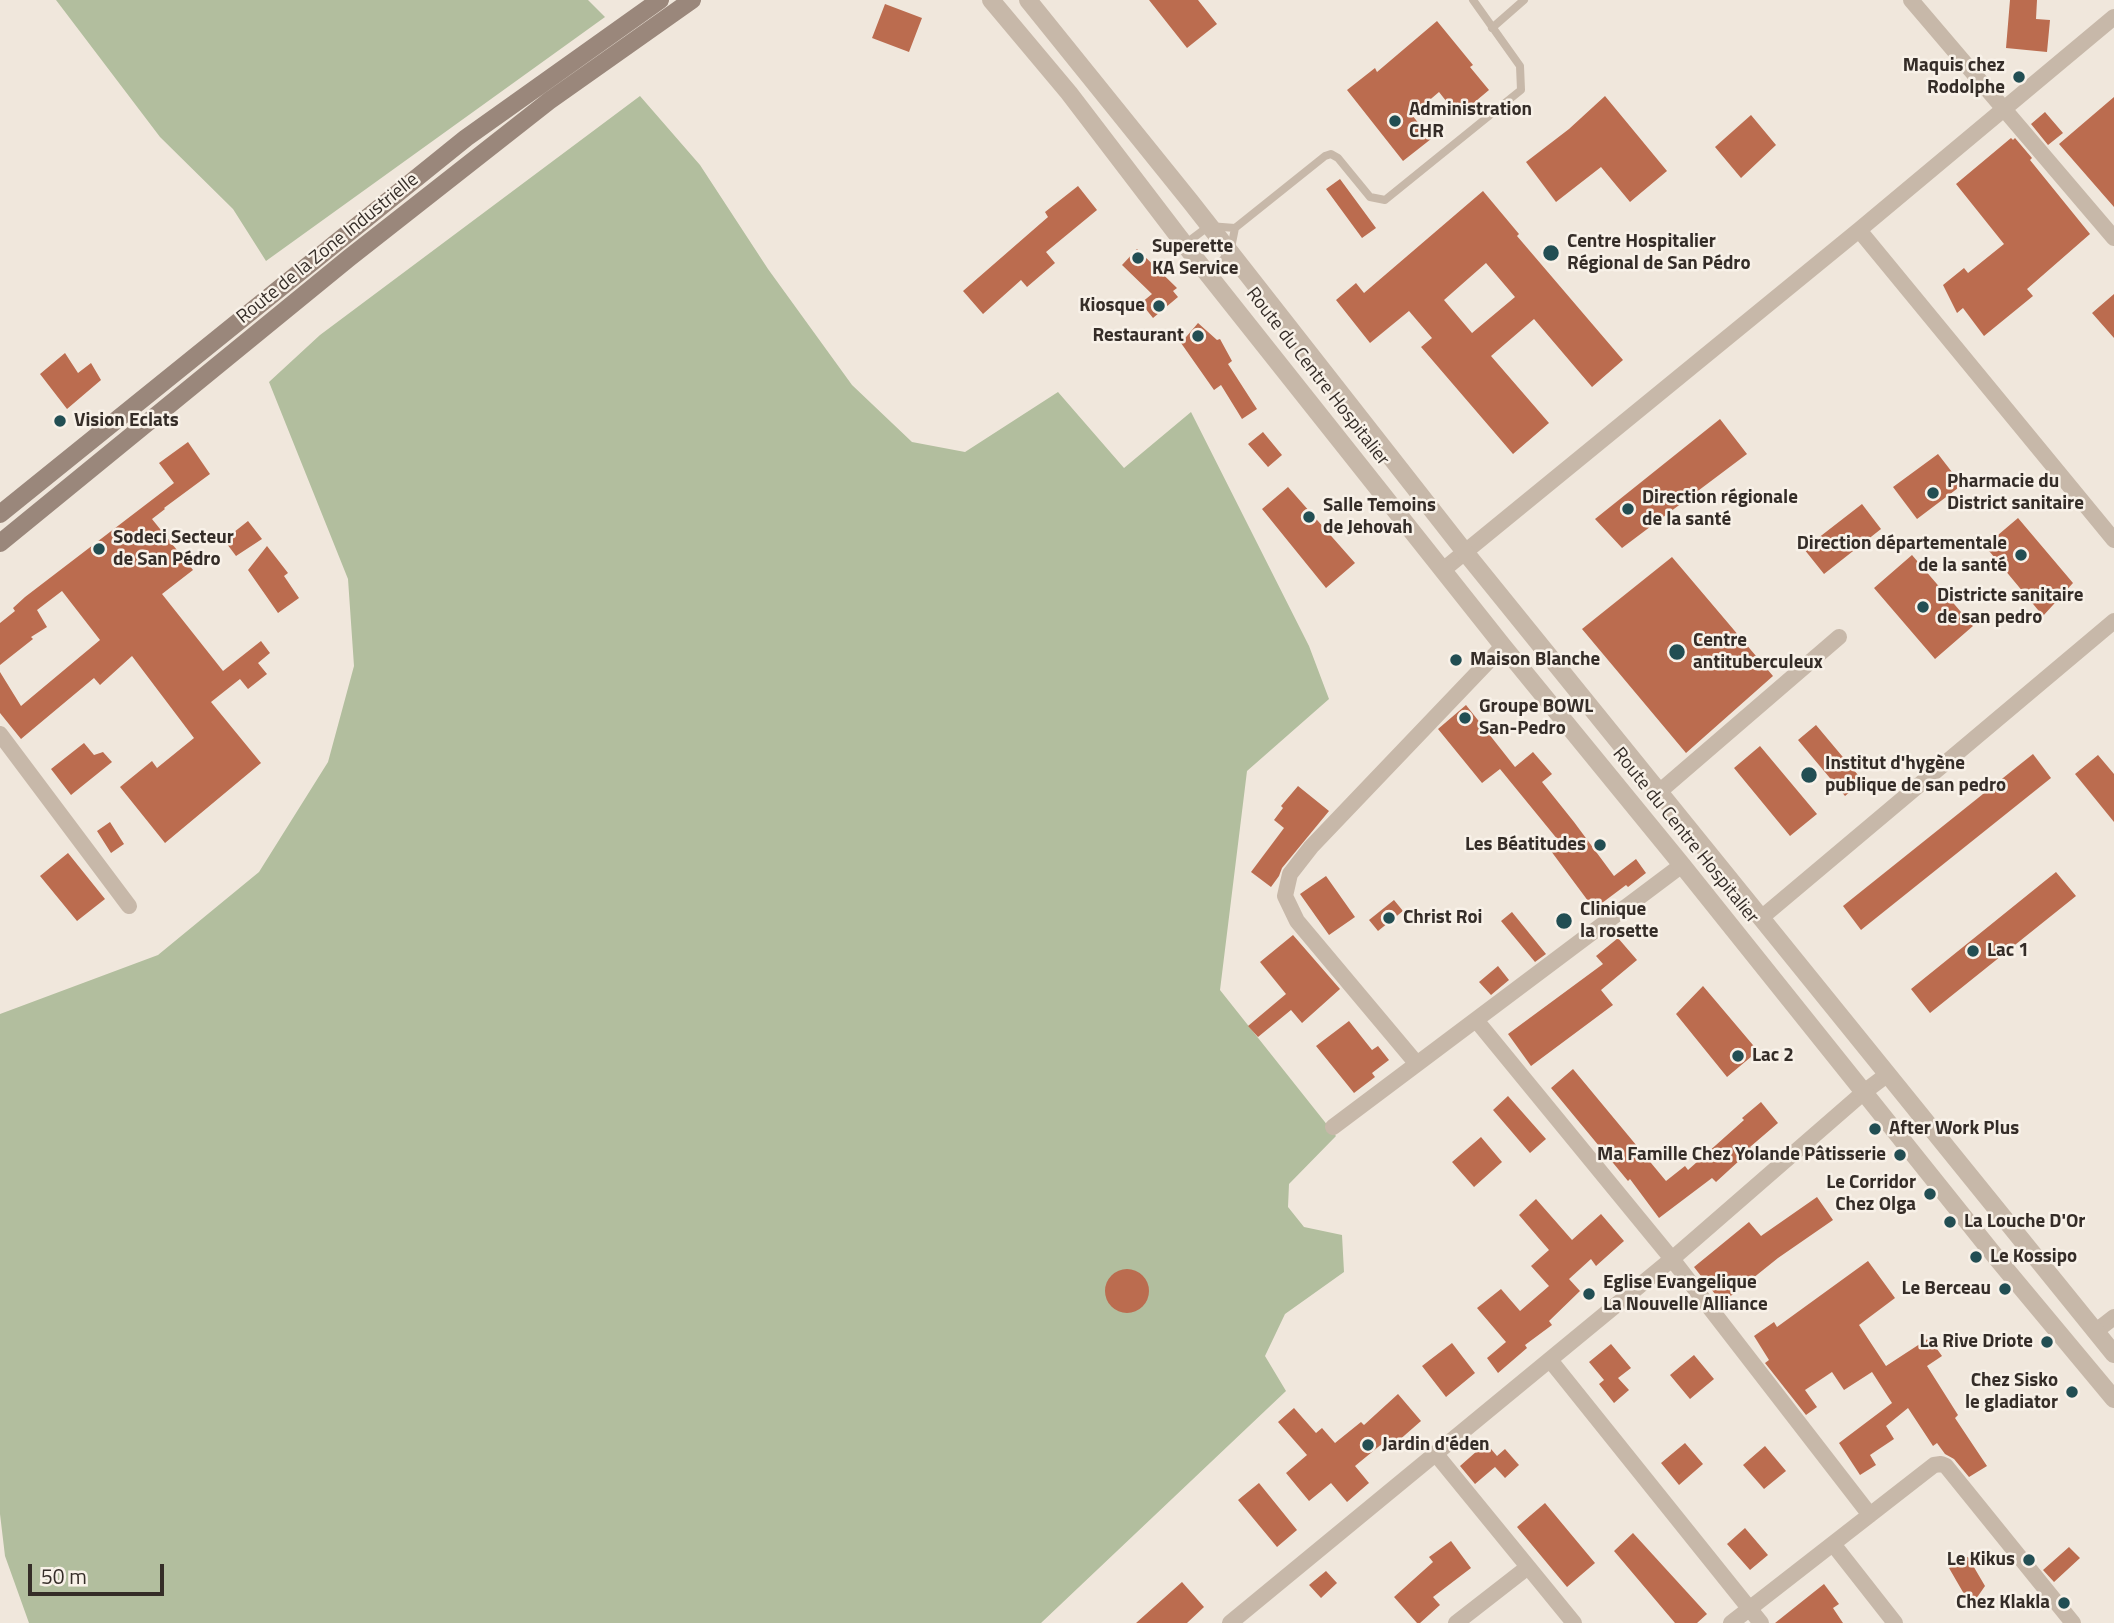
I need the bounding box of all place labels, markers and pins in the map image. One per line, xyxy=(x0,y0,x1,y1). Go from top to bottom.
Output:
place label: Maquis chez Rodolphe xyxy=(1903,55,2005,99)
marker: Maquis chez Rodolphe xyxy=(2011,69,2027,85)
place label: Administration CHR xyxy=(1409,99,1532,143)
marker: Administration CHR xyxy=(1387,113,1403,129)
place label: Centre Hospitalier Régional de San Pédro xyxy=(1567,231,1751,275)
place label: Superette KA Service xyxy=(1152,236,1238,280)
marker: Centre Hospitalier Régional de San Pédro xyxy=(1541,243,1561,263)
marker: Superette KA Service xyxy=(1130,250,1146,266)
place label: Kiosque xyxy=(1079,295,1145,317)
marker: Kiosque xyxy=(1151,298,1167,314)
place label: Restaurant xyxy=(1092,325,1184,347)
marker: Restaurant xyxy=(1190,328,1206,344)
place label: Vision Eclats xyxy=(74,410,179,432)
marker: Vision Eclats xyxy=(52,413,68,429)
place label: Pharmacie du District sanitaire xyxy=(1947,471,2084,515)
marker: Pharmacie du District sanitaire xyxy=(1925,485,1941,501)
place label: Direction régionale de la santé xyxy=(1642,487,1798,531)
place label: Salle Temoins de Jehovah xyxy=(1323,495,1436,539)
marker: Direction régionale de la santé xyxy=(1620,501,1636,517)
marker: Salle Temoins de Jehovah xyxy=(1301,509,1317,525)
place label: Sodeci Secteur de San Pédro xyxy=(113,527,234,571)
place label: Direction départementale de la santé xyxy=(1797,533,2007,577)
marker: Sodeci Secteur de San Pédro xyxy=(91,541,107,557)
marker: Direction départementale de la santé xyxy=(2013,547,2029,563)
place label: Districte sanitaire de san pedro xyxy=(1937,585,2084,629)
marker: Districte sanitaire de san pedro xyxy=(1915,599,1931,615)
place label: Centre antituberculeux xyxy=(1693,630,1823,674)
marker: Centre antituberculeux xyxy=(1667,642,1687,662)
place label: Maison Blanche xyxy=(1470,649,1600,671)
marker: Maison Blanche xyxy=(1448,652,1464,668)
place label: Groupe BOWL San-Pedro xyxy=(1479,696,1593,740)
marker: Groupe BOWL San-Pedro xyxy=(1457,710,1473,726)
place label: Institut d'hygène publique de san pedro xyxy=(1825,753,2006,797)
marker: Institut d'hygène publique de san pedro xyxy=(1799,765,1819,785)
place label: Les Béatitudes xyxy=(1465,834,1586,856)
marker: Les Béatitudes xyxy=(1592,837,1608,853)
place label: Clinique la rosette xyxy=(1580,899,1658,943)
place label: Christ Roi xyxy=(1403,907,1482,929)
marker: Christ Roi xyxy=(1381,910,1397,926)
marker: Clinique la rosette xyxy=(1554,911,1574,931)
place label: Lac 1 xyxy=(1987,940,2029,962)
marker: Lac 1 xyxy=(1965,943,1981,959)
place label: Lac 2 xyxy=(1752,1045,1794,1067)
marker: Lac 2 xyxy=(1730,1048,1746,1064)
place label: After Work Plus xyxy=(1889,1118,2019,1140)
marker: After Work Plus xyxy=(1867,1121,1883,1137)
place label: Ma Famille Chez Yolande Pâtisserie xyxy=(1597,1144,1886,1166)
marker: Ma Famille Chez Yolande Pâtisserie xyxy=(1892,1147,1908,1163)
place label: Le Corridor Chez Olga xyxy=(1826,1172,1916,1216)
marker: Le Corridor Chez Olga xyxy=(1922,1186,1938,1202)
place label: La Louche D'Or xyxy=(1964,1211,2085,1233)
marker: La Louche D'Or xyxy=(1942,1214,1958,1230)
place label: Le Kossipo xyxy=(1990,1246,2077,1268)
marker: Le Kossipo xyxy=(1968,1249,1984,1265)
place label: Eglise Evangelique La Nouvelle Alliance xyxy=(1603,1272,1768,1316)
place label: Le Berceau xyxy=(1902,1278,1991,1300)
marker: Le Berceau xyxy=(1997,1281,2013,1297)
marker: Eglise Evangelique La Nouvelle Alliance xyxy=(1581,1286,1597,1302)
place label: La Rive Driote xyxy=(1919,1331,2033,1353)
marker: La Rive Driote xyxy=(2039,1334,2055,1350)
place label: Chez Sisko le gladiator xyxy=(1965,1370,2058,1414)
marker: Chez Sisko le gladiator xyxy=(2064,1384,2080,1400)
place label: Jardin d'éden xyxy=(1382,1434,1490,1456)
marker: Jardin d'éden xyxy=(1360,1437,1376,1453)
place label: Le Kikus xyxy=(1947,1549,2015,1571)
marker: Le Kikus xyxy=(2021,1552,2037,1568)
place label: Chez Klakla xyxy=(1956,1592,2050,1614)
marker: Chez Klakla xyxy=(2056,1595,2072,1611)

